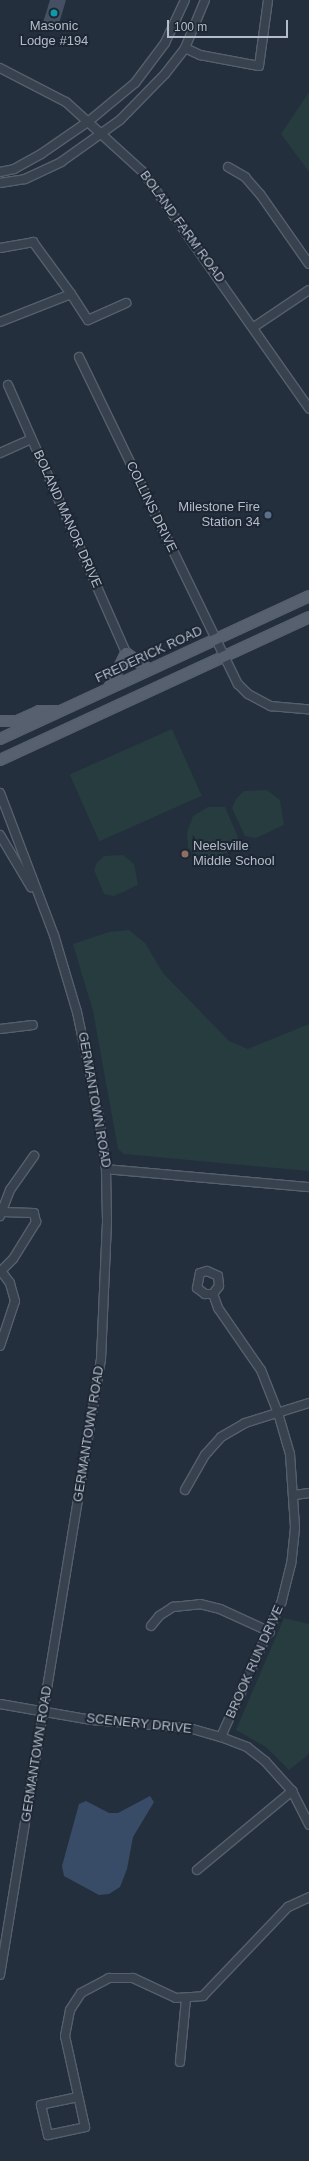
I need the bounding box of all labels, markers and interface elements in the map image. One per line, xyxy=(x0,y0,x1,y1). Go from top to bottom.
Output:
marker: Masonic Lodge #194 xyxy=(49,8,59,18)
scale bar xyxy=(169,12,290,38)
place label: Masonic Lodge #194 xyxy=(20,19,88,50)
text: 100 m xyxy=(174,20,207,34)
street label: BOLAND FARM ROAD xyxy=(136,168,228,286)
street label: BOLAND MANOR DRIVE xyxy=(30,448,104,590)
street label: COLLINS DRIVE xyxy=(122,459,180,555)
place label: Milestone Fire Station 34 xyxy=(178,500,260,531)
marker: Milestone Fire Station 34 xyxy=(263,510,273,520)
street label: FREDERICK ROAD xyxy=(93,623,205,687)
place label: Neelsville Middle School xyxy=(193,839,275,870)
marker: Neelsville Middle School xyxy=(180,849,190,859)
street label: GERMANTOWN ROAD xyxy=(74,1031,114,1169)
street label: GERMANTOWN ROAD xyxy=(71,1365,107,1503)
street label: BROOK RUN DRIVE xyxy=(223,1603,287,1721)
street label: GERMANTOWN ROAD xyxy=(19,1685,55,1823)
street label: SCENERY DRIVE xyxy=(85,1711,193,1737)

